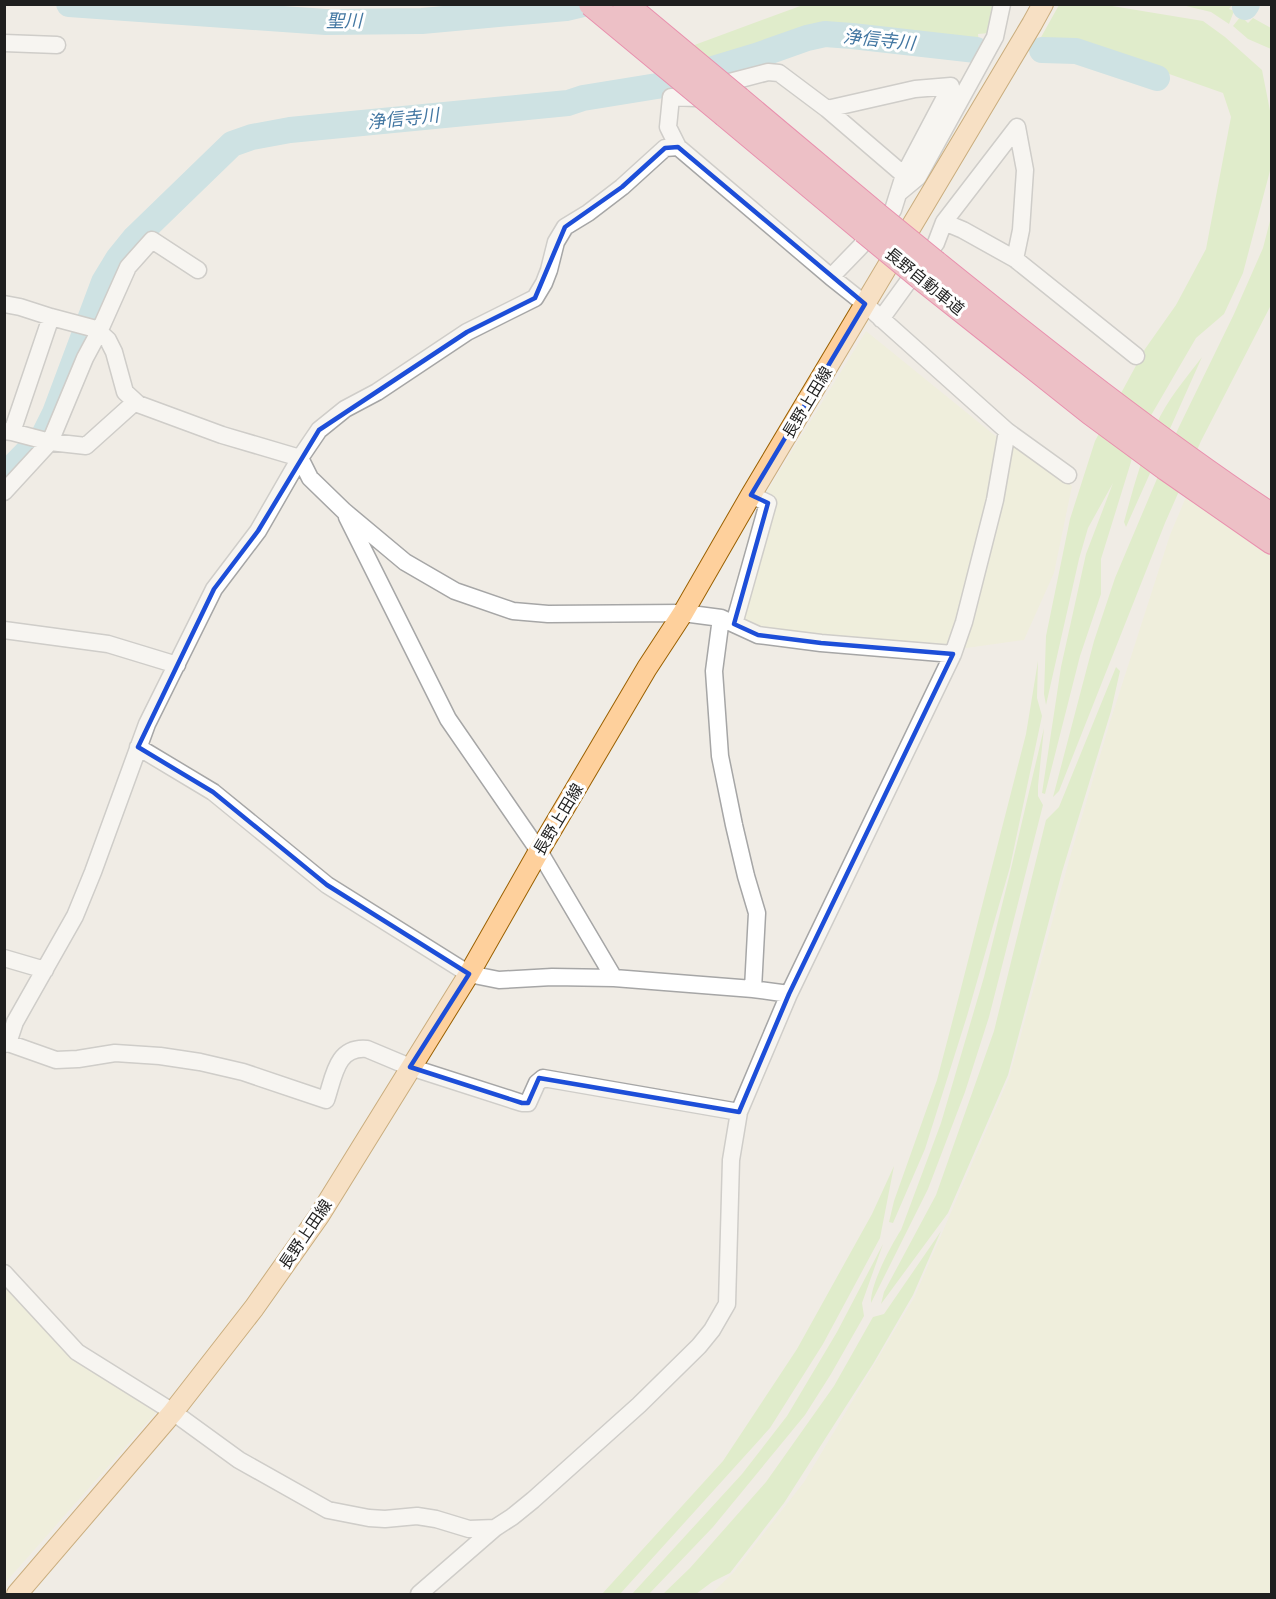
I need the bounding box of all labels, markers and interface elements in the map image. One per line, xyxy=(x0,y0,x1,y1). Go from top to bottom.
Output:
water label: 聖川 xyxy=(326,8,364,32)
water label: 浄信寺川 xyxy=(842,23,918,55)
water label: 浄信寺川 xyxy=(366,102,442,134)
street label: 長野自動車道 xyxy=(881,242,969,320)
street label: 長野上田線 xyxy=(777,362,837,442)
street label: 長野上田線 xyxy=(528,779,588,859)
street label: 長野上田線 xyxy=(274,1195,336,1273)

